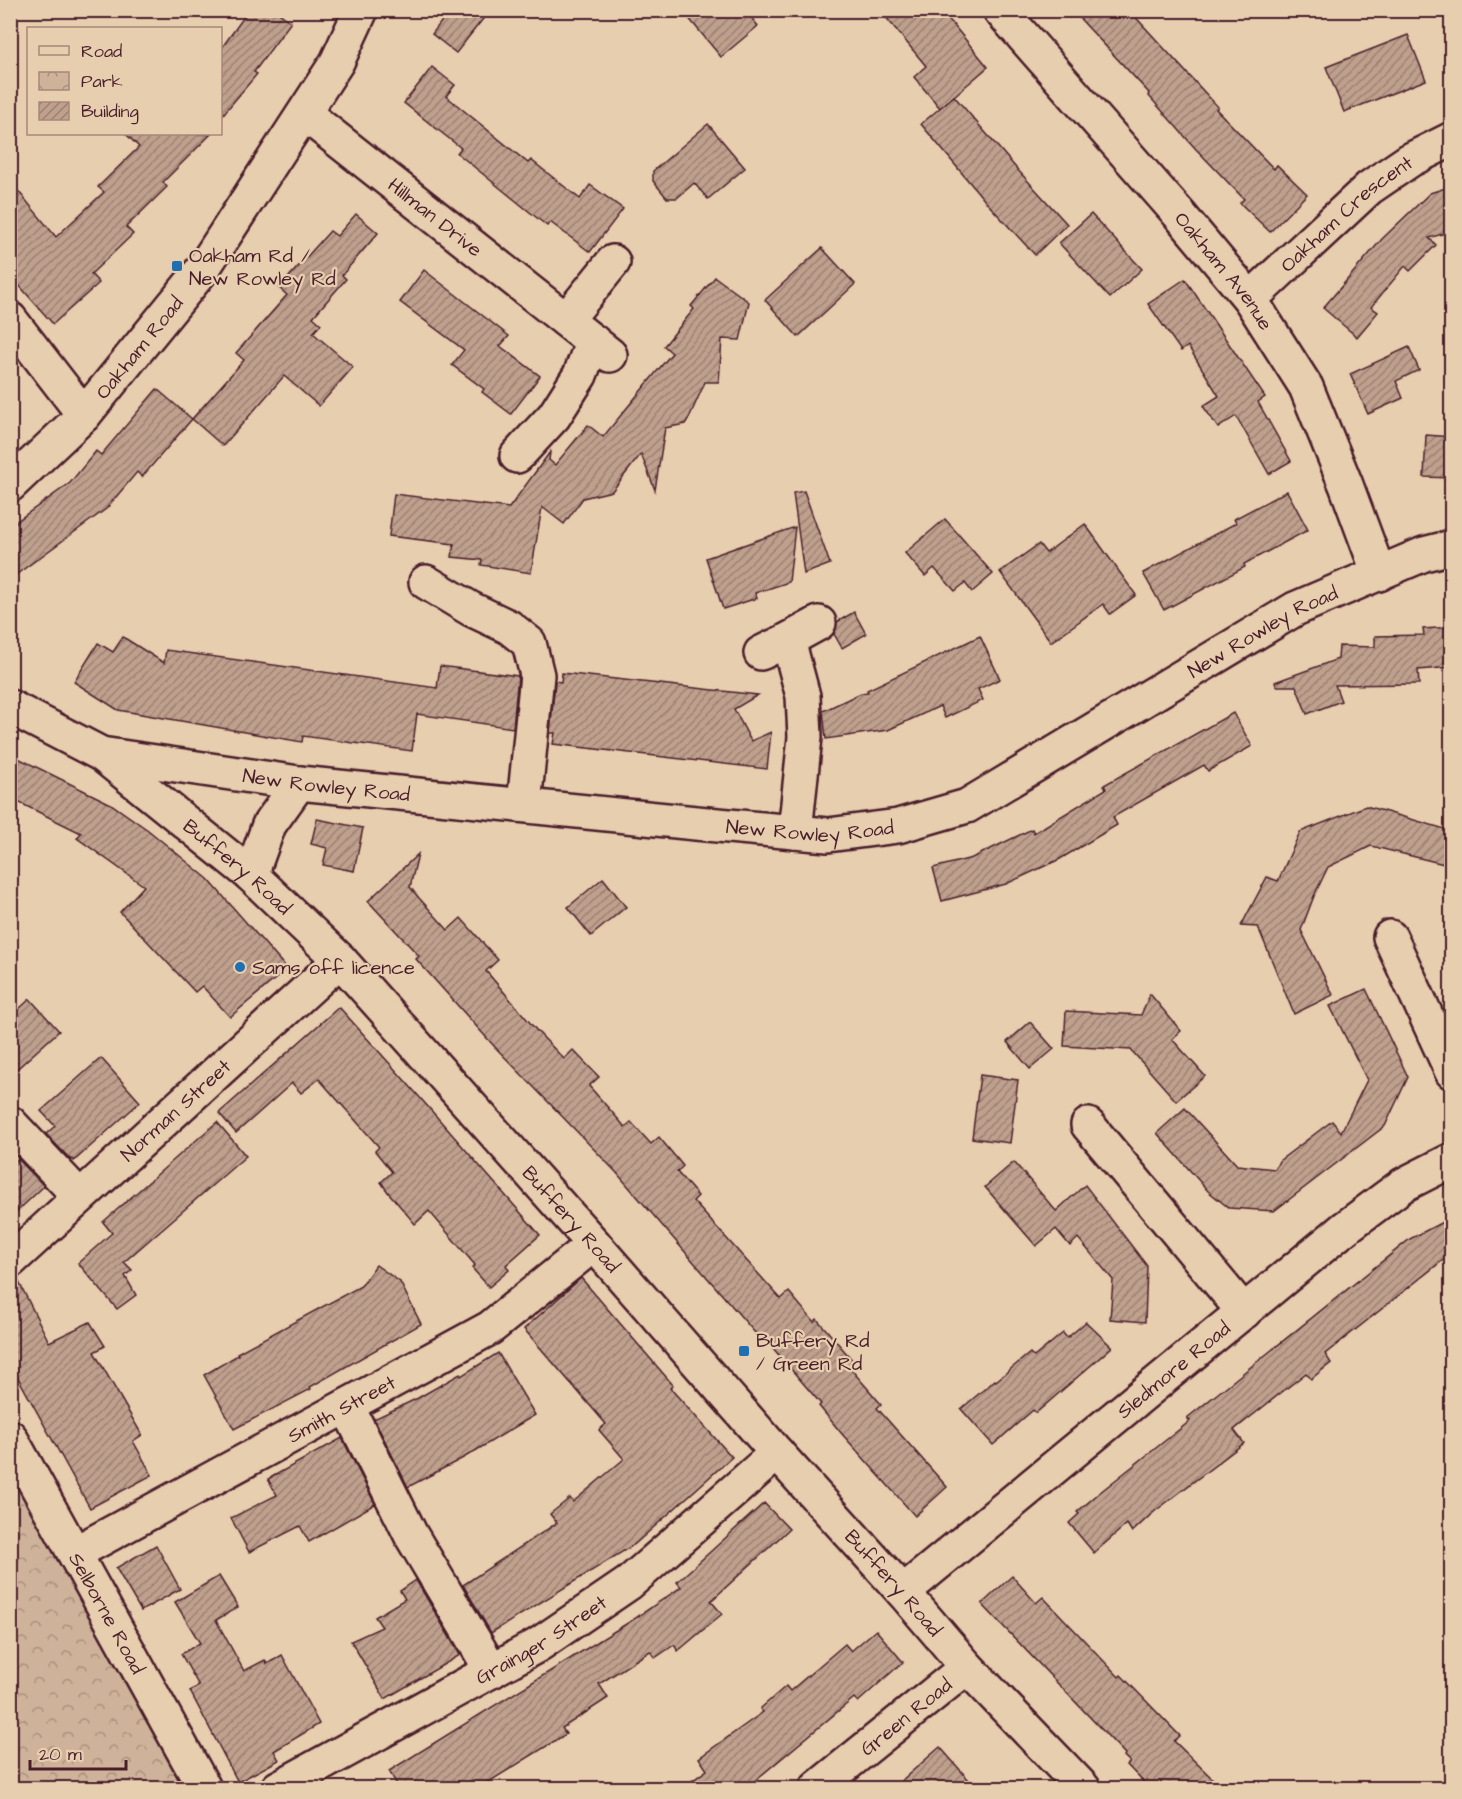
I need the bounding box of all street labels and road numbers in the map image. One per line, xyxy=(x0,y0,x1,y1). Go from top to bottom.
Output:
street label: Oakham Crescent xyxy=(1274,149,1419,279)
street label: Hillman Drive xyxy=(381,172,488,264)
street label: Oakham Avenue xyxy=(1168,206,1279,336)
street label: Oakham Road xyxy=(89,291,190,406)
street label: New Rowley Road xyxy=(1183,579,1342,685)
street label: New Rowley Road xyxy=(241,762,411,809)
street label: Buffery Road xyxy=(177,813,297,922)
street label: New Rowley Road xyxy=(725,813,895,851)
street label: Norman Street xyxy=(115,1053,237,1168)
street label: Buffery Road xyxy=(515,1160,626,1279)
street label: Sledmore Road xyxy=(1111,1315,1237,1426)
street label: Smith Street xyxy=(283,1369,401,1450)
street label: Buffery Road xyxy=(838,1523,948,1643)
street label: Selborne Road xyxy=(61,1547,151,1679)
street label: Grainger Street xyxy=(471,1589,613,1692)
street label: Green Road xyxy=(855,1672,958,1763)

